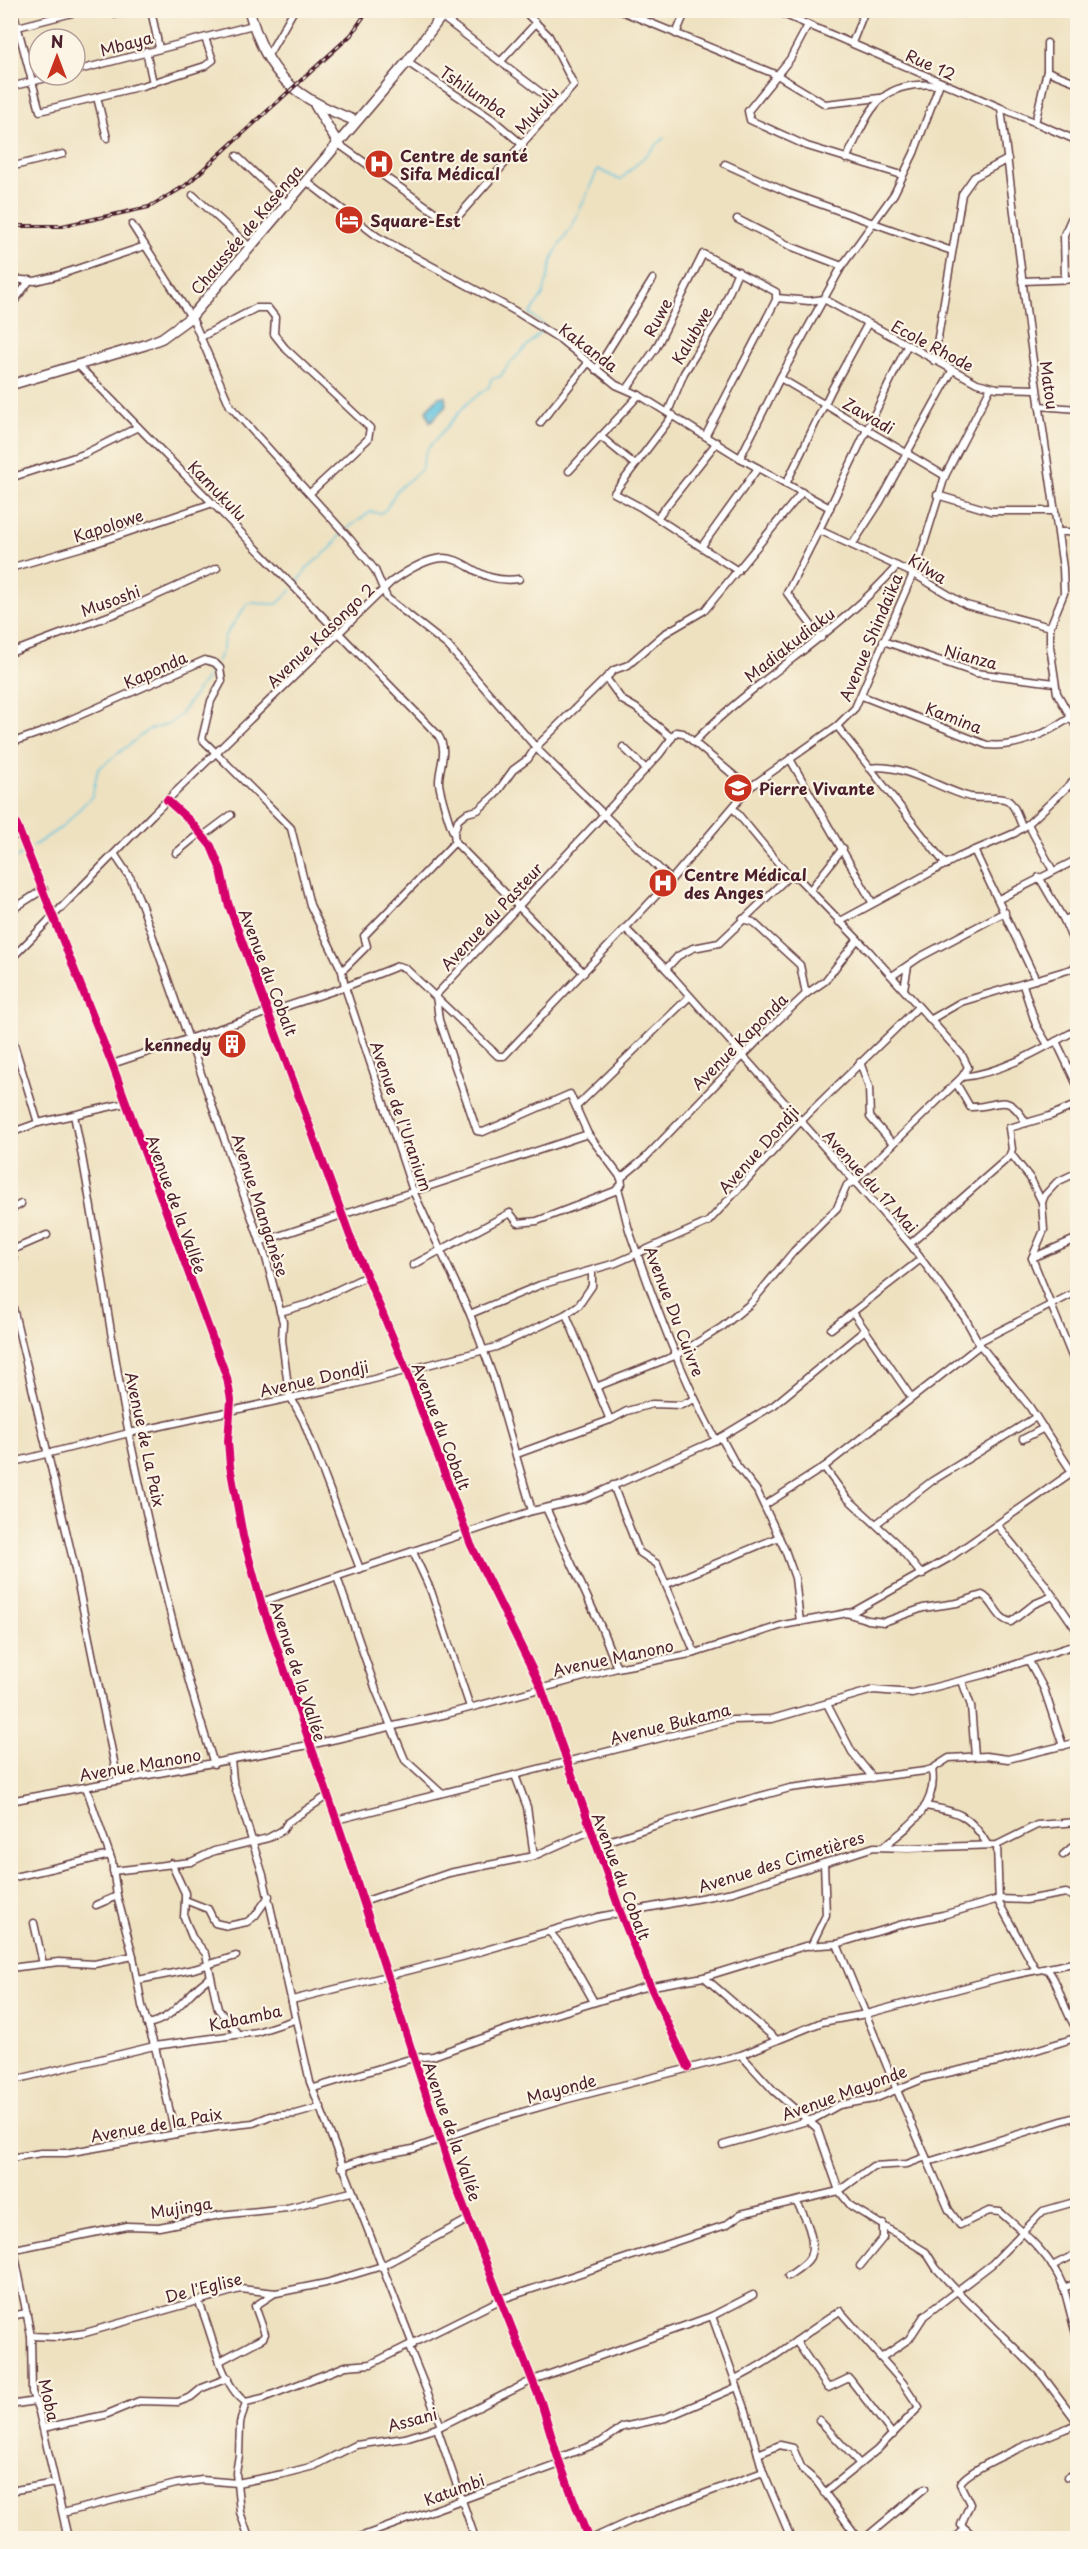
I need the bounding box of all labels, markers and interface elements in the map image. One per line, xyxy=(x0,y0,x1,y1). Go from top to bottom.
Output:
street label: Mbaya xyxy=(97,24,155,62)
north arrow xyxy=(27,27,87,87)
text: N xyxy=(51,29,63,53)
street label: Rue 12 xyxy=(902,42,960,86)
street label: Tshilumba xyxy=(435,59,513,123)
street label: Mukulu xyxy=(508,81,564,139)
place label: Centre de santé Sifa Médical xyxy=(400,143,528,185)
hospital icon: Centre de santé Sifa Médical xyxy=(363,148,395,180)
street label: Chaussée de Kasenga xyxy=(184,159,308,299)
hotel icon: Square-Est xyxy=(333,204,365,236)
place label: Square-Est xyxy=(370,208,461,232)
street label: Ruwe xyxy=(637,293,677,341)
street label: Kalubwe xyxy=(665,301,717,368)
street label: Ecole Rhode xyxy=(887,313,979,377)
street label: Kakanda xyxy=(554,317,624,377)
street label: Matou xyxy=(1035,359,1065,411)
street label: Zawadi xyxy=(839,391,899,439)
street label: Kamukulu xyxy=(183,454,253,526)
street label: Kapolowe xyxy=(70,502,146,548)
street label: Kilwa xyxy=(904,547,952,589)
street label: Avenue Shindaïka xyxy=(832,569,908,705)
street label: Avenue Kasongo 2 xyxy=(261,577,379,693)
street label: Musoshi xyxy=(77,578,143,622)
street label: Madiakudiaku xyxy=(739,601,839,687)
street label: Nianza xyxy=(942,637,1000,675)
street label: Kaponda xyxy=(119,644,191,694)
street label: Kamina xyxy=(922,695,986,739)
school or university icon: Pierre Vivante xyxy=(722,772,754,804)
place label: Pierre Vivante xyxy=(759,776,875,800)
street label: Avenue du Pasteur xyxy=(434,856,548,975)
place label: Centre Médical des Anges xyxy=(684,862,807,904)
hospital icon: Centre Médical des Anges xyxy=(647,867,679,899)
street label: Avenue du Cobalt xyxy=(234,905,304,1040)
street label: Avenue Kaponda xyxy=(685,987,793,1095)
building icon: kennedy xyxy=(216,1028,248,1060)
place label: kennedy xyxy=(144,1032,211,1056)
street label: Avenue de l'Uranium xyxy=(365,1038,439,1194)
street label: Avenue Dondji xyxy=(712,1100,804,1198)
street label: Avenue du 17 Mai xyxy=(818,1124,924,1238)
street label: Avenue Manganèse xyxy=(227,1130,296,1280)
street label: Avenue de la Vallée xyxy=(141,1131,213,1277)
street label: Avenue Du Cuivre xyxy=(639,1242,711,1380)
street label: Avenue Dondji xyxy=(257,1354,371,1402)
street label: Avenue du Cobalt xyxy=(407,1359,477,1494)
street label: Avenue de La Paix xyxy=(120,1369,172,1509)
street label: Avenue de la Vallée xyxy=(265,1598,333,1745)
street label: Avenue Manono xyxy=(550,1632,676,1682)
street label: Avenue Bukama xyxy=(607,1696,733,1750)
street label: Avenue Manono xyxy=(77,1741,203,1787)
street label: Avenue du Cobalt xyxy=(587,1809,657,1944)
street label: Avenue des Cimetières xyxy=(695,1824,867,1898)
street label: Kabamba xyxy=(206,1998,284,2036)
street label: Avenue de la Vallée xyxy=(418,2058,488,2204)
street label: Avenue Mayonde xyxy=(778,2058,910,2126)
street label: Mayonde xyxy=(523,2067,599,2109)
street label: Avenue de la Paix xyxy=(88,2101,224,2147)
street label: Mujinga xyxy=(148,2190,214,2224)
street label: De l'Eglise xyxy=(162,2266,244,2308)
street label: Moba xyxy=(33,2376,67,2424)
street label: Assani xyxy=(384,2401,440,2437)
street label: Katumbi xyxy=(420,2467,488,2511)

